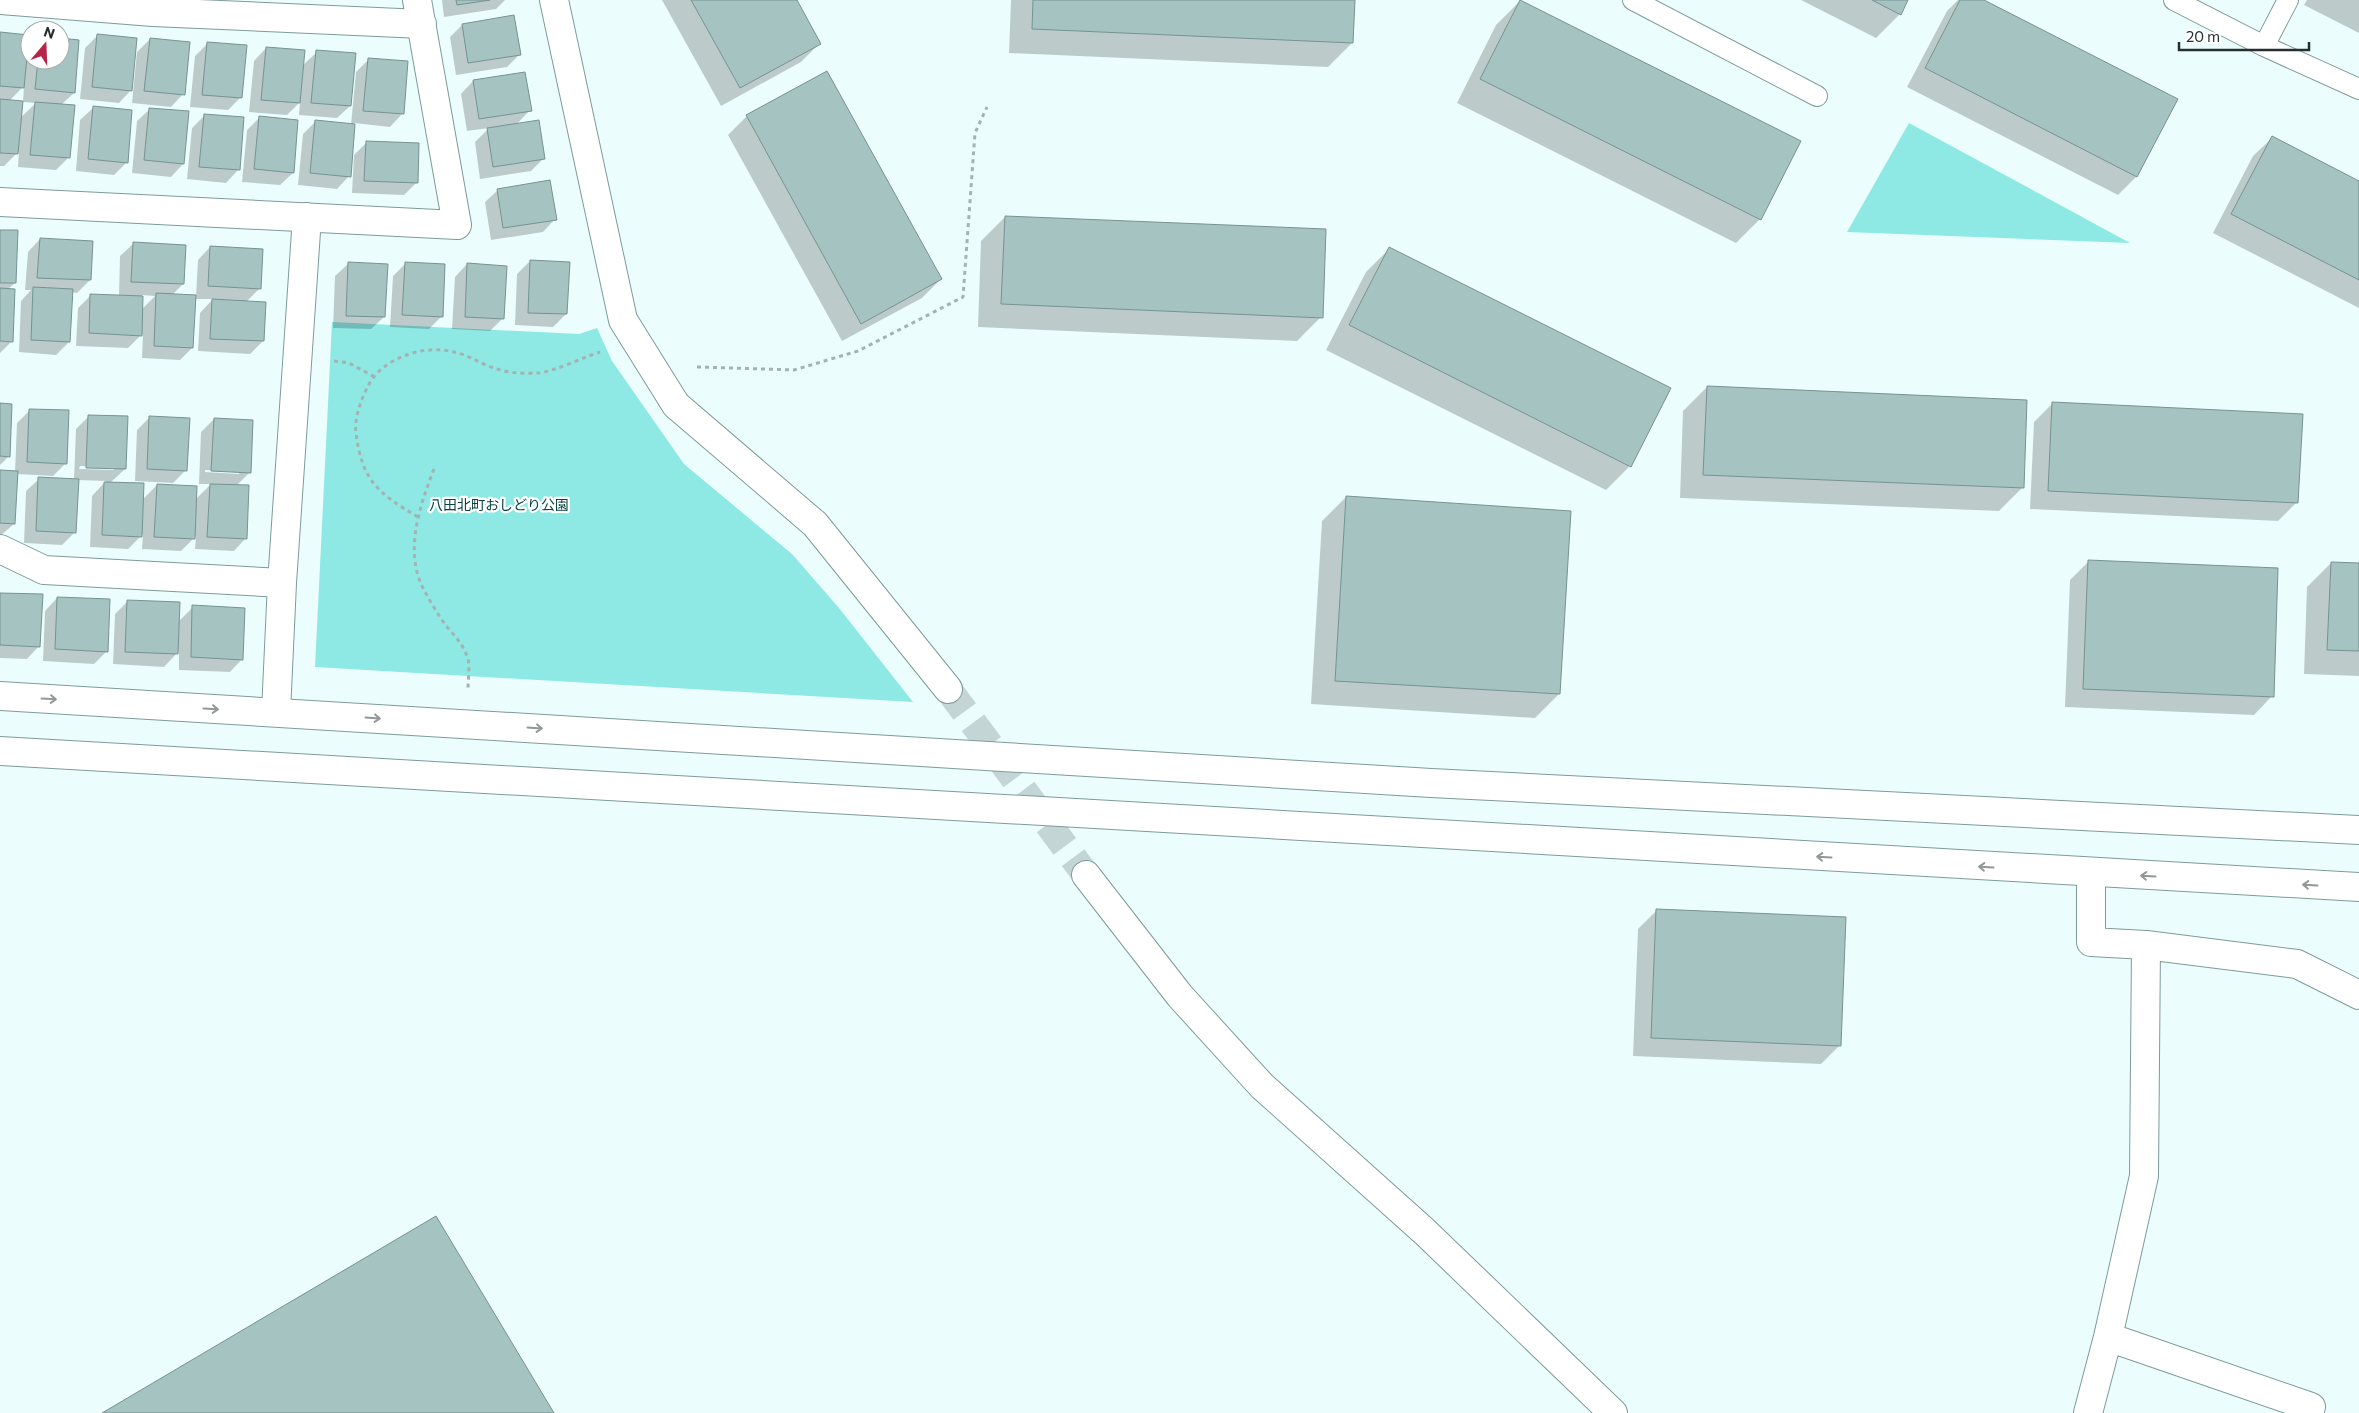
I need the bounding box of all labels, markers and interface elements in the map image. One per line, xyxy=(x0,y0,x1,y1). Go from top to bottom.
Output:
north arrow xyxy=(20,20,70,70)
scale bar xyxy=(2179,20,2309,52)
text: N xyxy=(42,22,57,42)
text: 20 m xyxy=(2186,27,2220,45)
park label: 八田北町おしどり公園 xyxy=(429,496,569,513)
one-way arrow xyxy=(40,694,56,704)
one-way arrow xyxy=(203,704,219,713)
one-way arrow xyxy=(365,714,381,723)
one-way arrow xyxy=(527,724,543,733)
one-way arrow xyxy=(1816,853,1832,862)
one-way arrow xyxy=(1978,862,1994,871)
one-way arrow xyxy=(2140,872,2156,881)
one-way arrow xyxy=(2303,880,2319,889)

